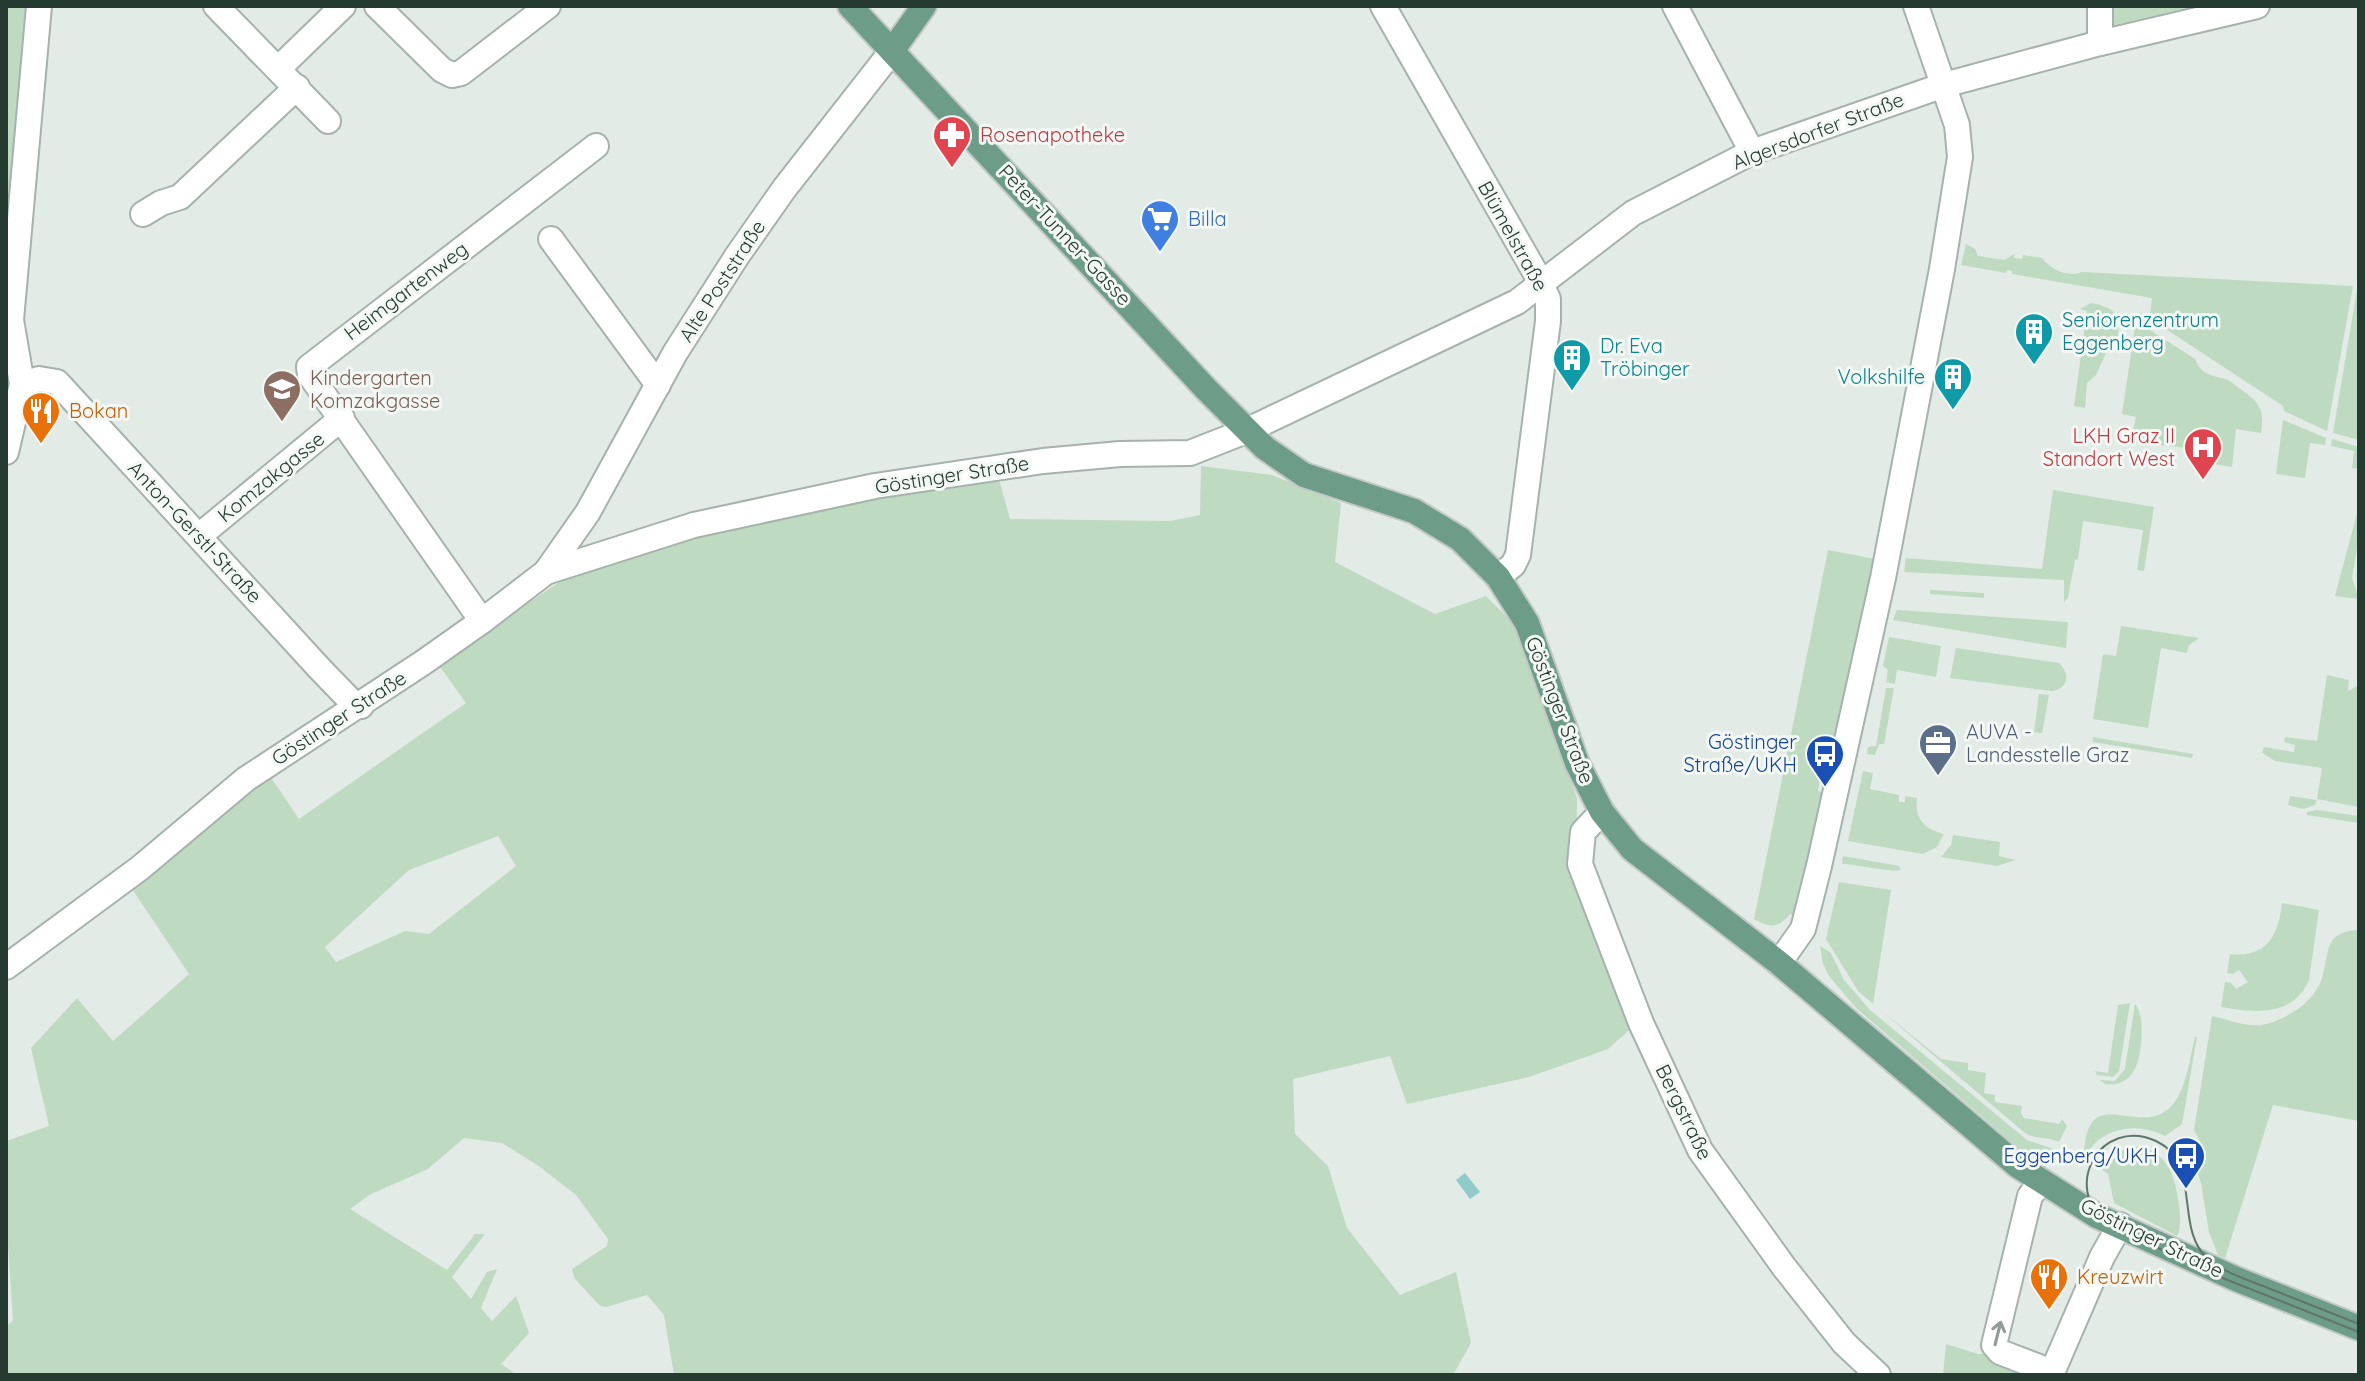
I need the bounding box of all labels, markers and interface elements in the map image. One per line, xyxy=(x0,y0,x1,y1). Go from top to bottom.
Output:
street label: Algersdorfer Straße xyxy=(1729,86,1907,175)
pharmacy icon: Rosenapotheke xyxy=(931,114,973,169)
place label: Rosenapotheke xyxy=(980,122,1125,147)
street label: Peter-Tunner-Gasse xyxy=(994,159,1137,310)
street label: Blümelstraße xyxy=(1473,176,1554,295)
supermarket icon: Billa xyxy=(1139,198,1181,253)
place label: Billa xyxy=(1188,206,1227,231)
street label: Alte Poststraße xyxy=(673,215,770,346)
street label: Heimgartenweg xyxy=(339,236,473,345)
place label: Seniorenzentrum Eggenberg xyxy=(2062,307,2219,355)
building icon: Seniorenzentrum Eggenberg xyxy=(2013,311,2055,366)
place label: Dr. Eva Tröbinger xyxy=(1600,333,1690,381)
building icon: Dr. Eva Tröbinger xyxy=(1551,337,1593,392)
building icon: Volkshilfe xyxy=(1932,356,1974,411)
place label: Volkshilfe xyxy=(1838,364,1925,389)
place label: Kindergarten Komzakgasse xyxy=(310,365,440,413)
school or university icon: Kindergarten Komzakgasse xyxy=(261,368,303,423)
restaurant icon: Bokan xyxy=(20,390,62,445)
place label: Bokan xyxy=(69,398,128,423)
place label: LKH Graz II Standort West xyxy=(2043,423,2175,471)
street label: Komzakgasse xyxy=(212,426,329,527)
hospital icon: LKH Graz II Standort West xyxy=(2182,426,2224,481)
street label: Göstinger Straße xyxy=(873,450,1031,499)
street label: Anton-Gerstl-Straße xyxy=(123,455,268,608)
street label: Göstinger Straße xyxy=(1521,633,1600,787)
street label: Göstinger Straße xyxy=(267,665,411,770)
place label: AUVA - Landesstelle Graz xyxy=(1966,719,2129,767)
office icon: AUVA - Landesstelle Graz xyxy=(1917,722,1959,777)
place label: Göstinger Straße/UKH xyxy=(1683,729,1797,777)
bus stop icon: Göstinger Straße/UKH xyxy=(1804,733,1846,788)
street label: Bergstraße xyxy=(1651,1060,1718,1164)
bus stop icon: Eggenberg/UKH xyxy=(2165,1135,2207,1190)
place label: Eggenberg/UKH xyxy=(2004,1143,2158,1168)
street label: Göstinger Straße xyxy=(2077,1192,2228,1283)
restaurant icon: Kreuzwirt xyxy=(2028,1256,2070,1311)
place label: Kreuzwirt xyxy=(2077,1264,2164,1289)
one-way arrow xyxy=(1991,1321,2006,1347)

